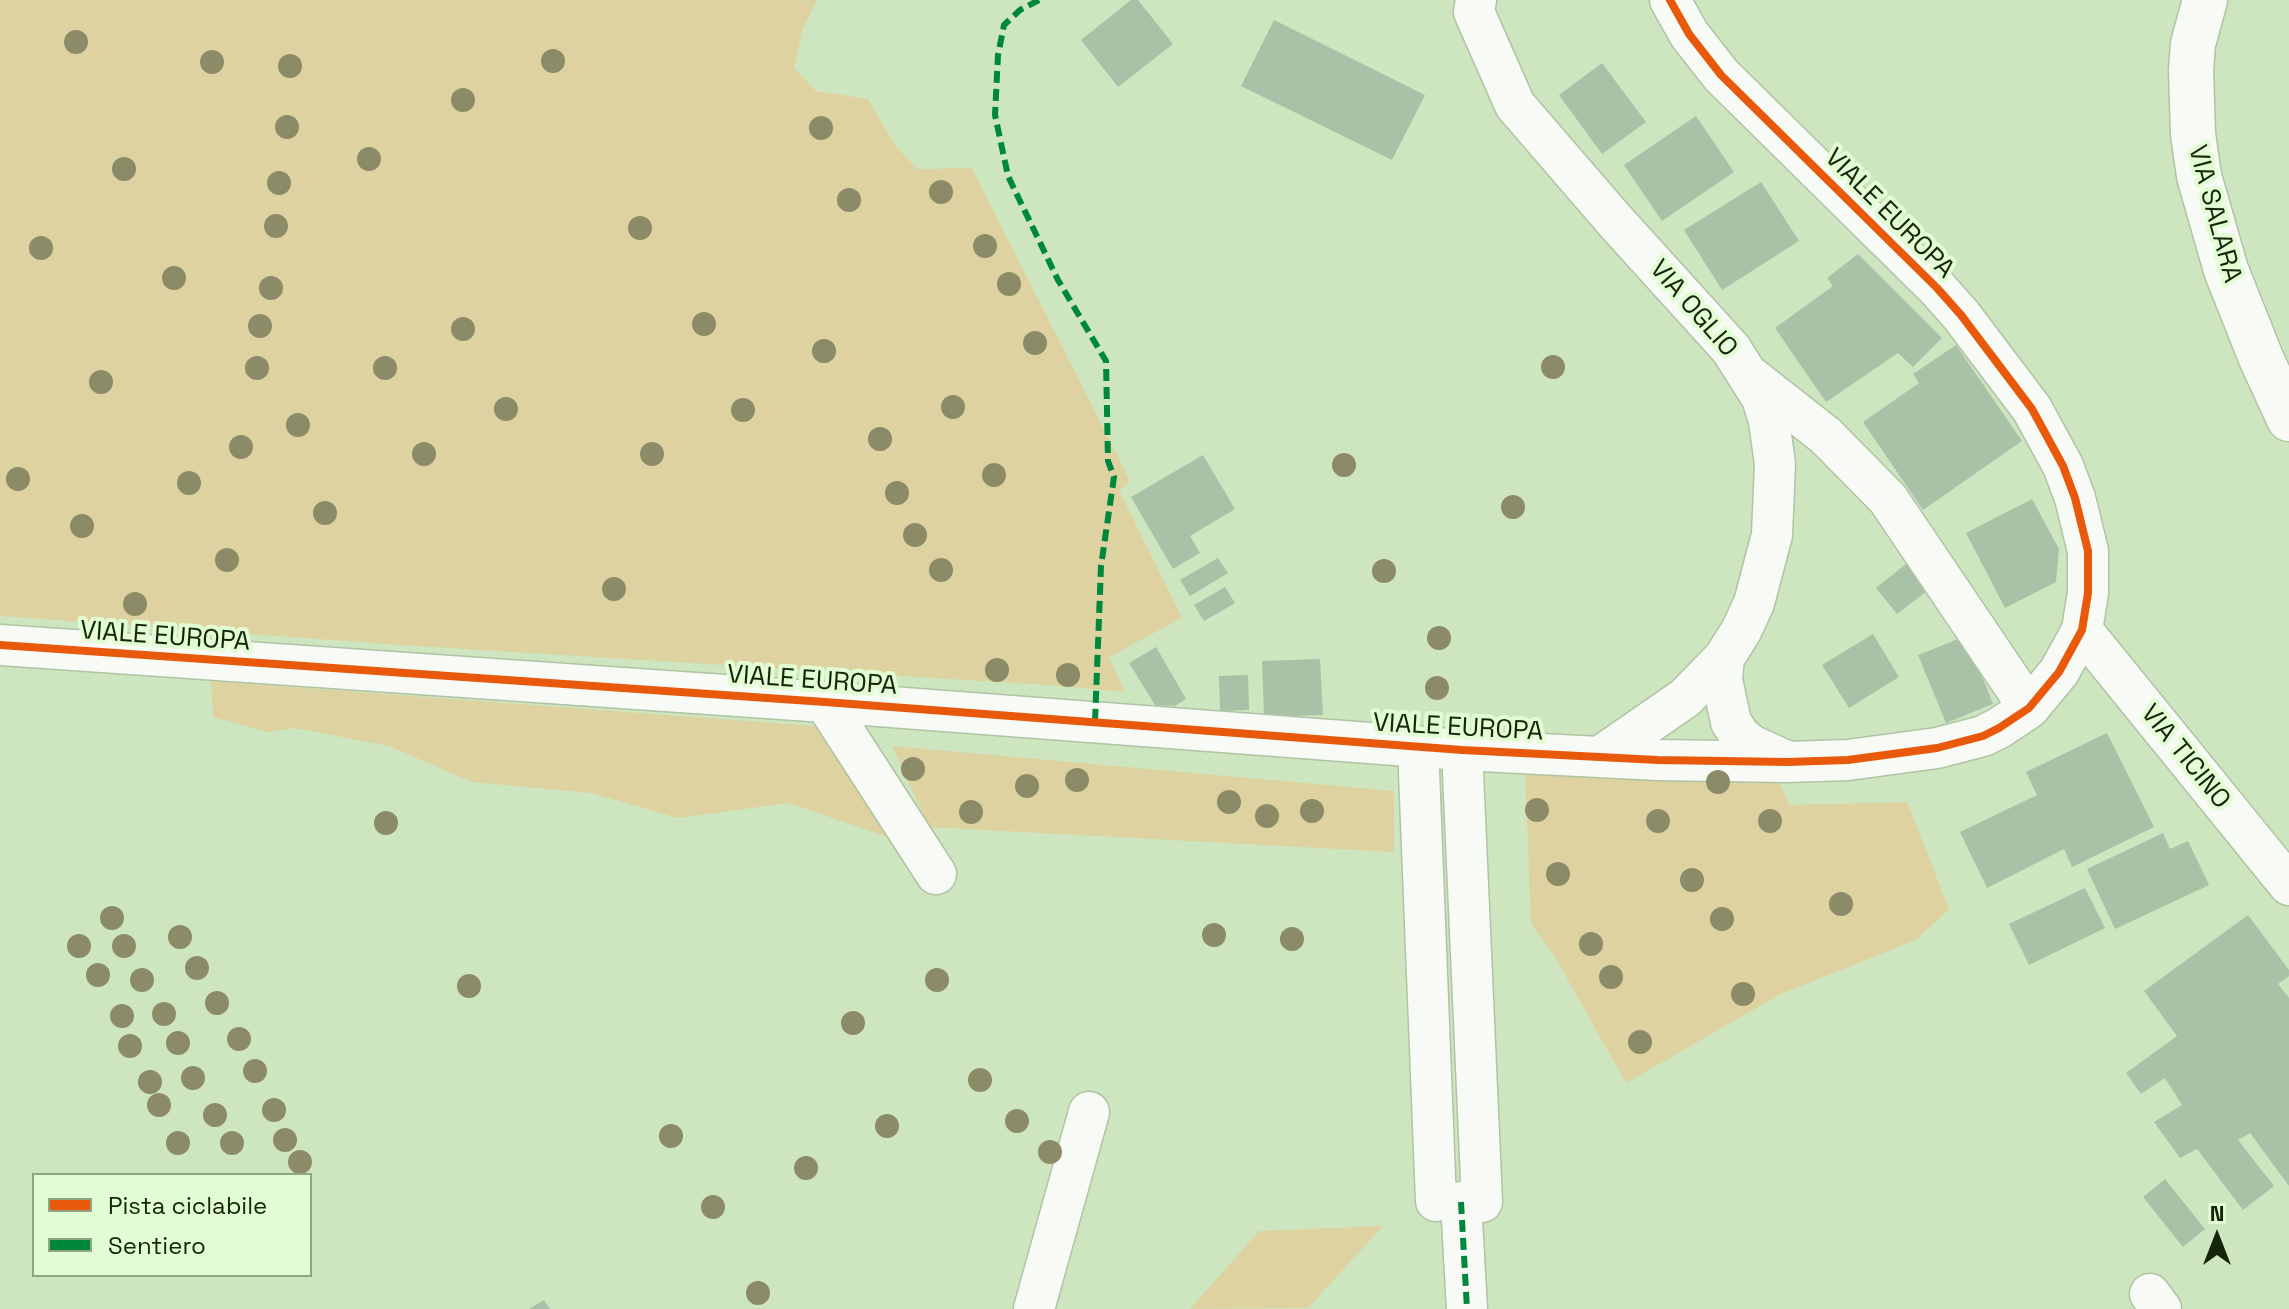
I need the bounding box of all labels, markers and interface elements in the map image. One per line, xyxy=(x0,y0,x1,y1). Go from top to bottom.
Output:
street label: VIA SALARA xyxy=(2181,142,2247,286)
street label: VIALE EUROPA xyxy=(1818,143,1960,285)
street label: VIA OGLIO xyxy=(1643,254,1743,364)
street label: VIALE EUROPA xyxy=(79,615,251,659)
street label: VIALE EUROPA xyxy=(726,659,898,703)
street label: VIA TICINO xyxy=(2134,699,2236,815)
street label: VIALE EUROPA xyxy=(1372,708,1544,748)
legend xyxy=(32,1173,312,1277)
text: Pista ciclabile xyxy=(108,1190,267,1221)
north arrow xyxy=(2177,1197,2257,1277)
text: N xyxy=(2210,1199,2224,1227)
text: Sentiero xyxy=(108,1230,206,1261)

